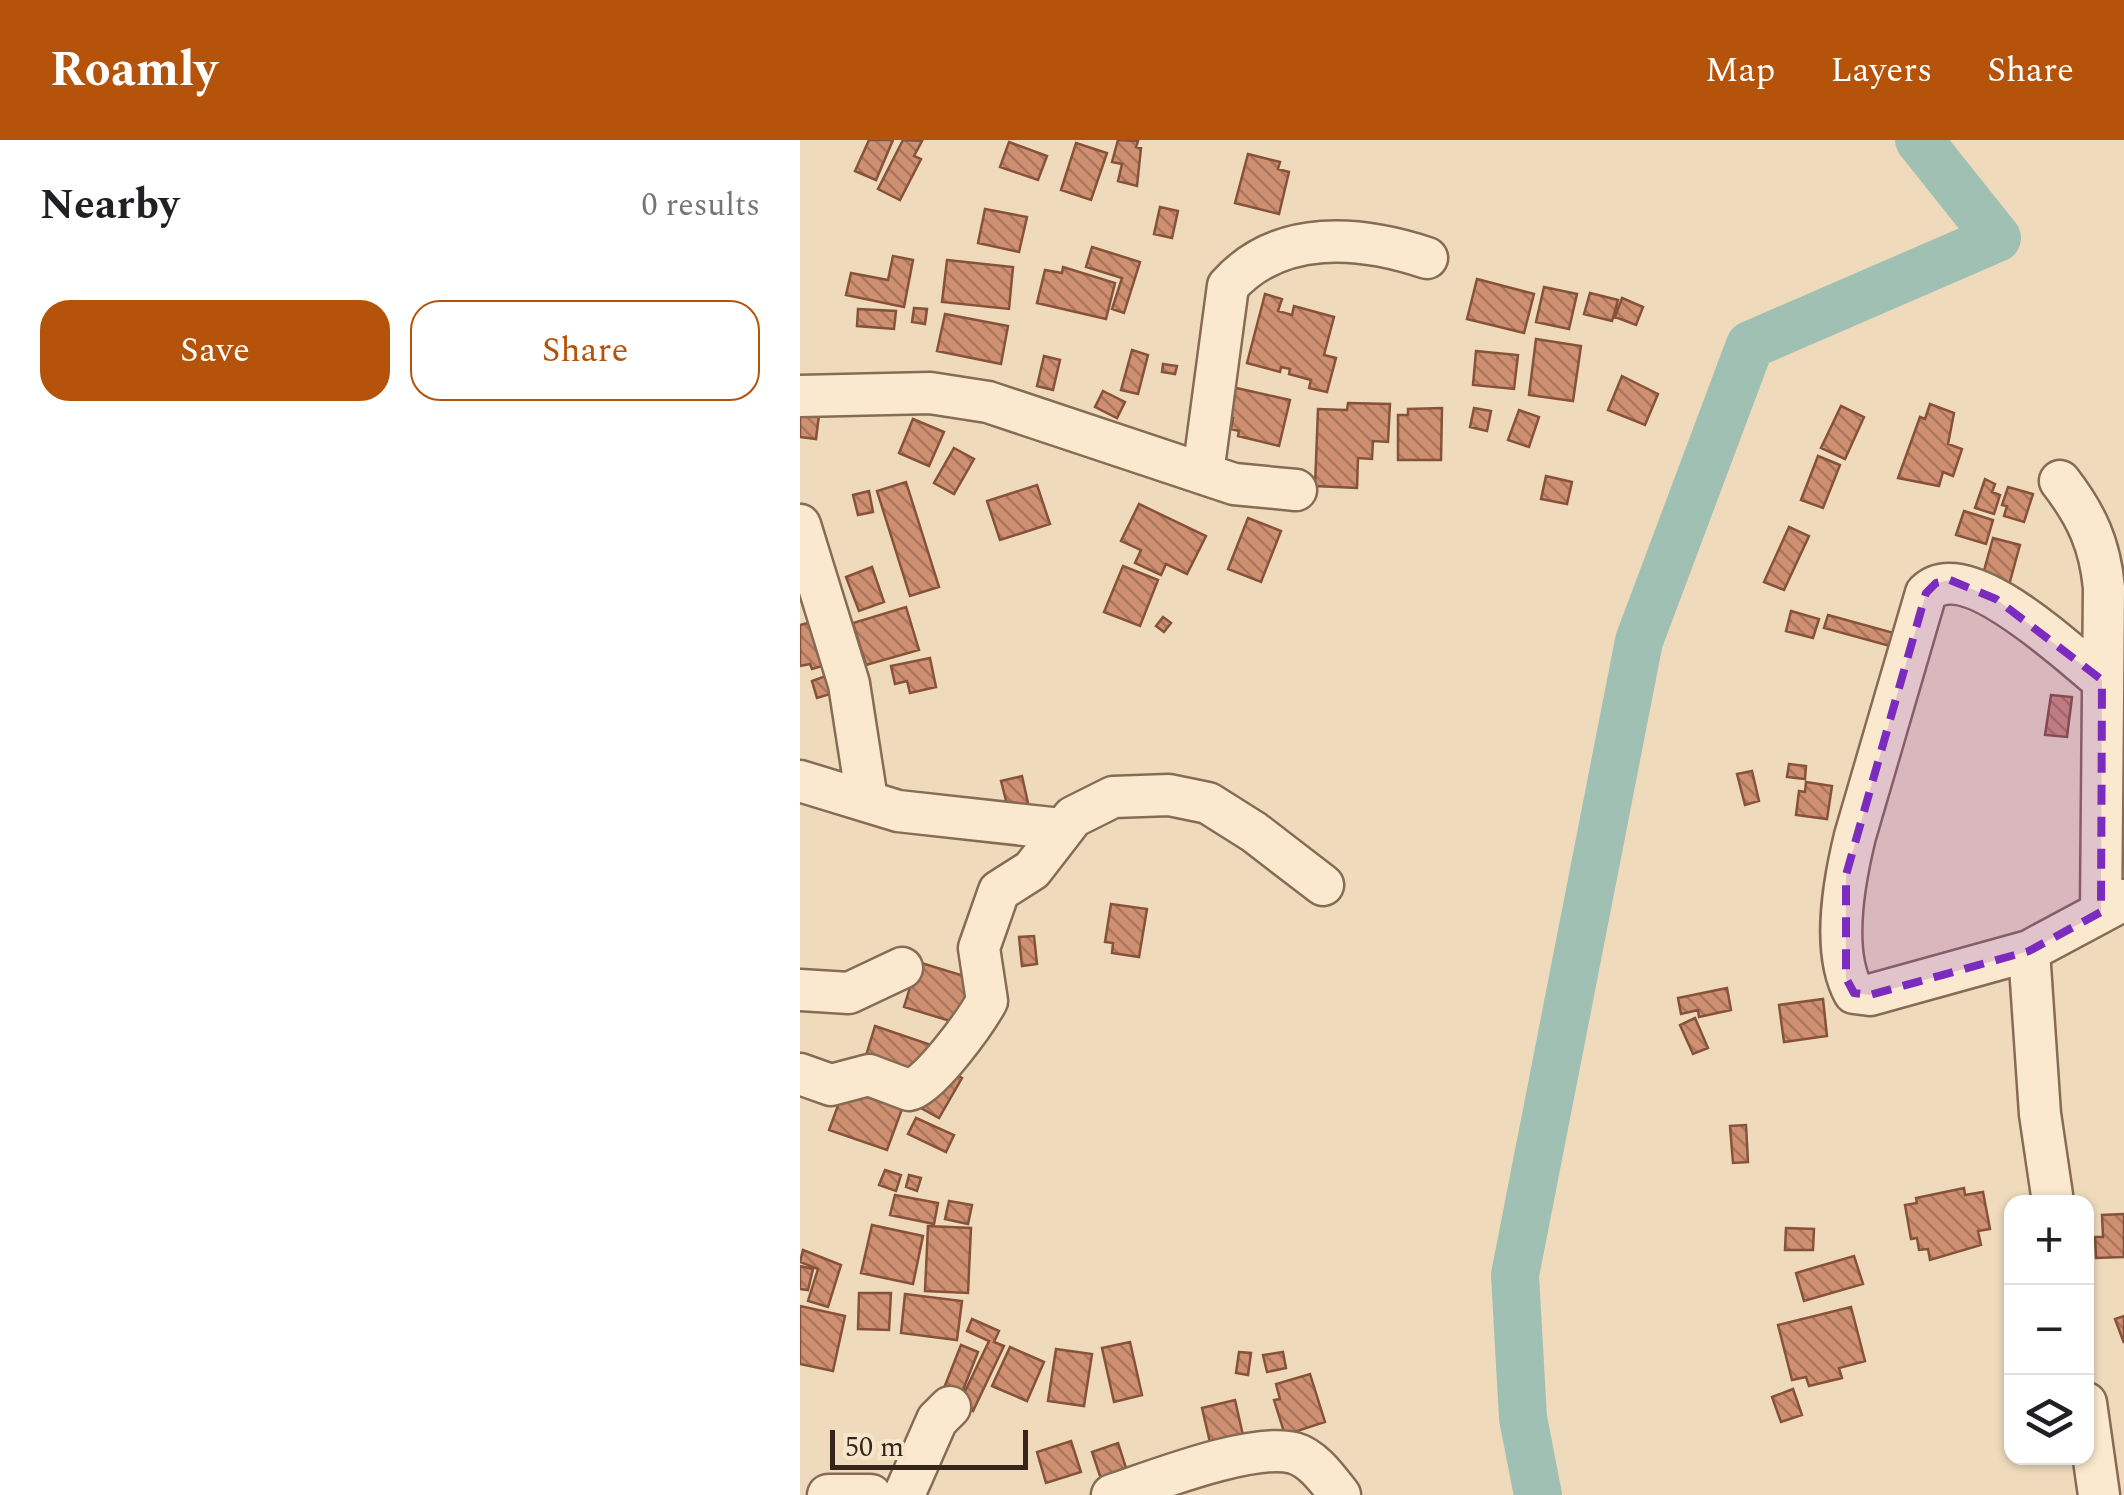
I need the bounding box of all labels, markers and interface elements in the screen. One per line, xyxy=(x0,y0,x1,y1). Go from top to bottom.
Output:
text: Roamly xyxy=(50,34,217,107)
text: Map xyxy=(1705,44,1775,97)
text: Layers xyxy=(1830,44,1932,97)
text: Share xyxy=(1987,44,2074,97)
text: Nearby xyxy=(40,174,179,237)
text: 0 results xyxy=(641,181,760,230)
button: Save xyxy=(40,300,390,401)
button: Share xyxy=(410,300,760,401)
map controls xyxy=(2004,1195,2094,1465)
button: + xyxy=(2004,1195,2094,1285)
button: − xyxy=(2004,1285,2094,1375)
button: layers xyxy=(2004,1375,2094,1465)
scale bar xyxy=(830,1425,1028,1470)
text: 50 m xyxy=(845,1426,904,1469)

